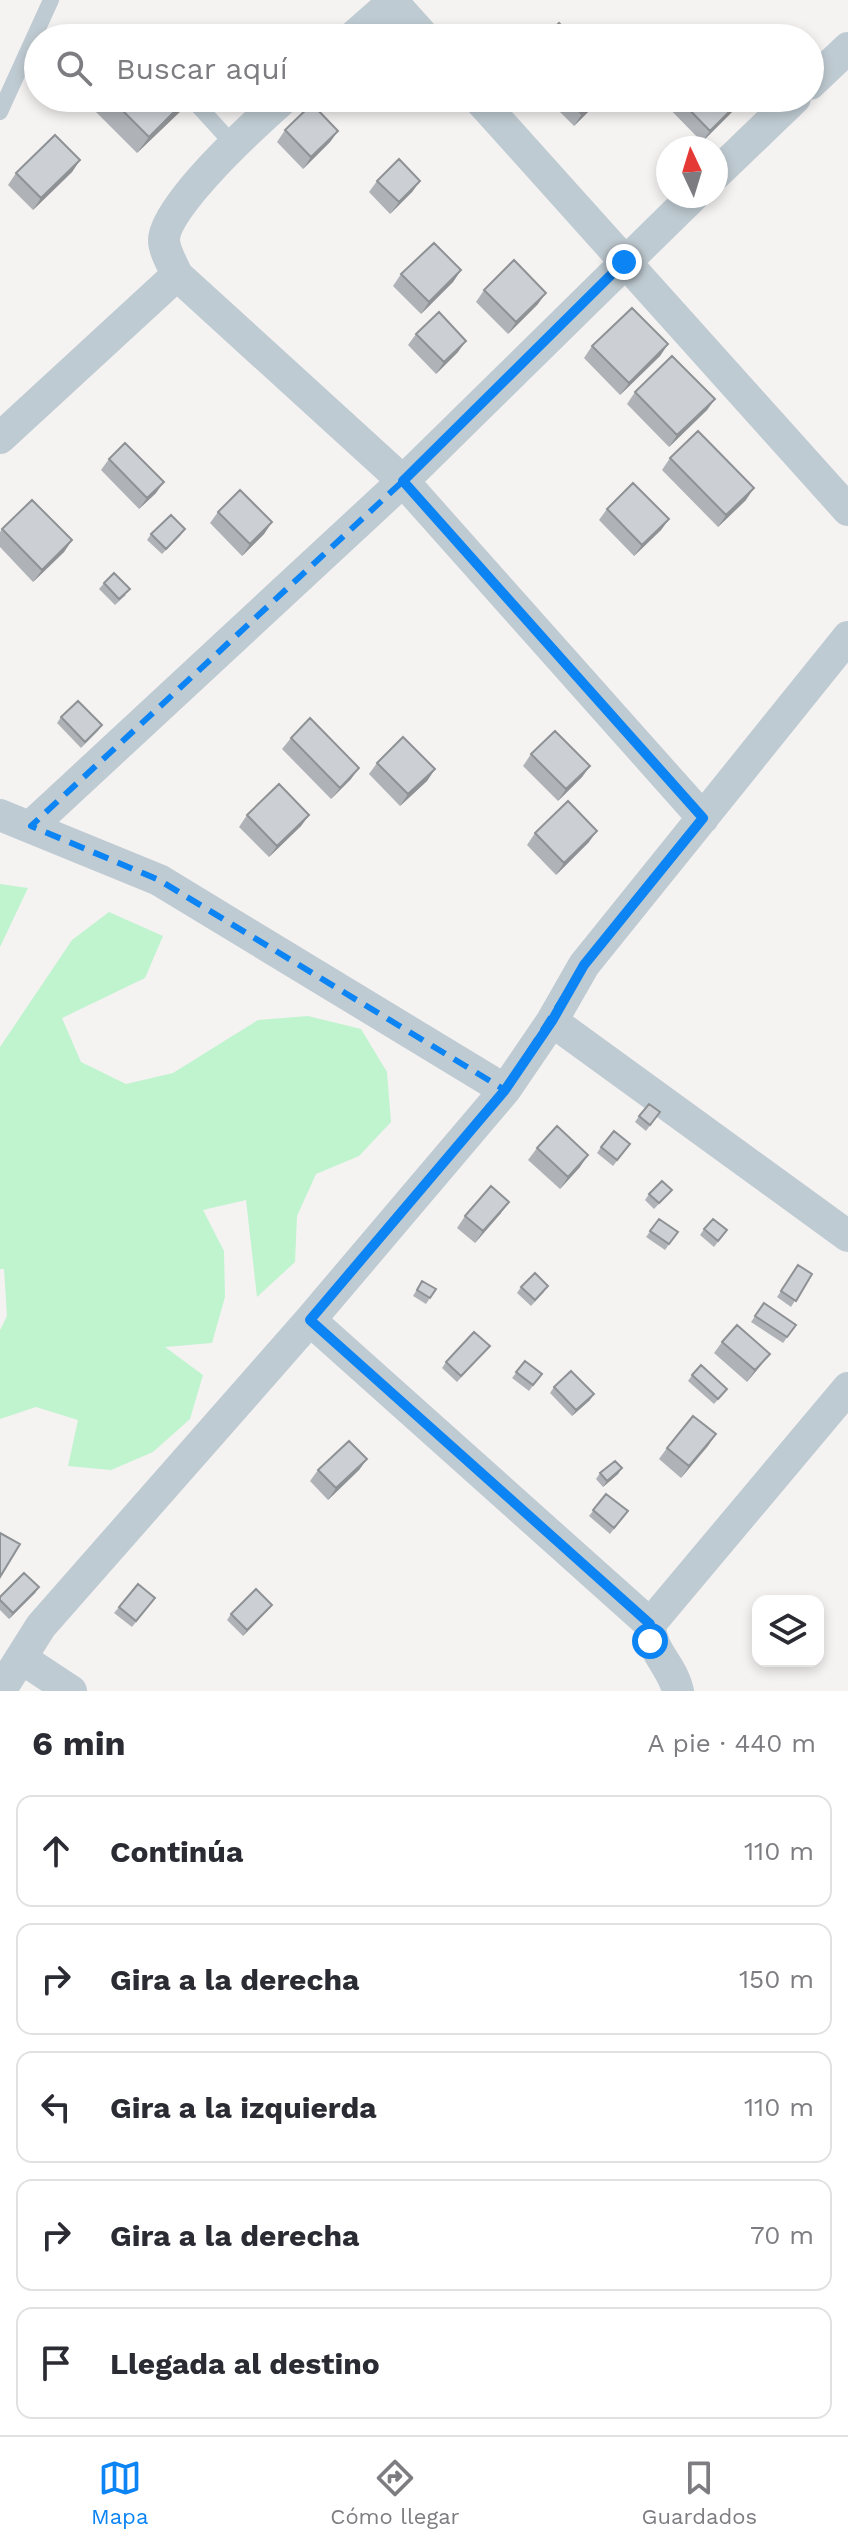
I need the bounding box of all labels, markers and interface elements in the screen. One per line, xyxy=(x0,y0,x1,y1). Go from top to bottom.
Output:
search box xyxy=(24,24,824,112)
icon: search xyxy=(52,46,96,90)
text: Buscar aquí xyxy=(116,51,288,86)
north arrow xyxy=(656,136,728,208)
route end xyxy=(606,244,642,280)
map controls xyxy=(752,1595,824,1667)
button: layers xyxy=(752,1595,824,1667)
route start xyxy=(632,1623,668,1659)
text: 6 min xyxy=(32,1723,126,1763)
text: A pie · 440 m xyxy=(648,1728,816,1758)
icon: ahead xyxy=(34,1829,78,1873)
text: Continúa xyxy=(110,1834,243,1869)
text: 110 m xyxy=(744,1836,814,1866)
icon: right xyxy=(34,1957,78,2001)
text: Gira a la derecha xyxy=(110,1962,359,1997)
text: 150 m xyxy=(739,1964,814,1994)
icon: left xyxy=(34,2085,78,2129)
text: Gira a la izquierda xyxy=(110,2090,377,2125)
text: 110 m xyxy=(744,2092,814,2122)
icon: right xyxy=(34,2213,78,2257)
text: Gira a la derecha xyxy=(110,2218,359,2253)
text: 70 m xyxy=(750,2220,814,2250)
icon: arrive xyxy=(34,2341,78,2385)
text: Llegada al destino xyxy=(110,2346,380,2381)
tab: Mapa xyxy=(91,2456,148,2529)
tab: Cómo llegar xyxy=(330,2456,460,2529)
tab: Guardados xyxy=(642,2456,757,2529)

